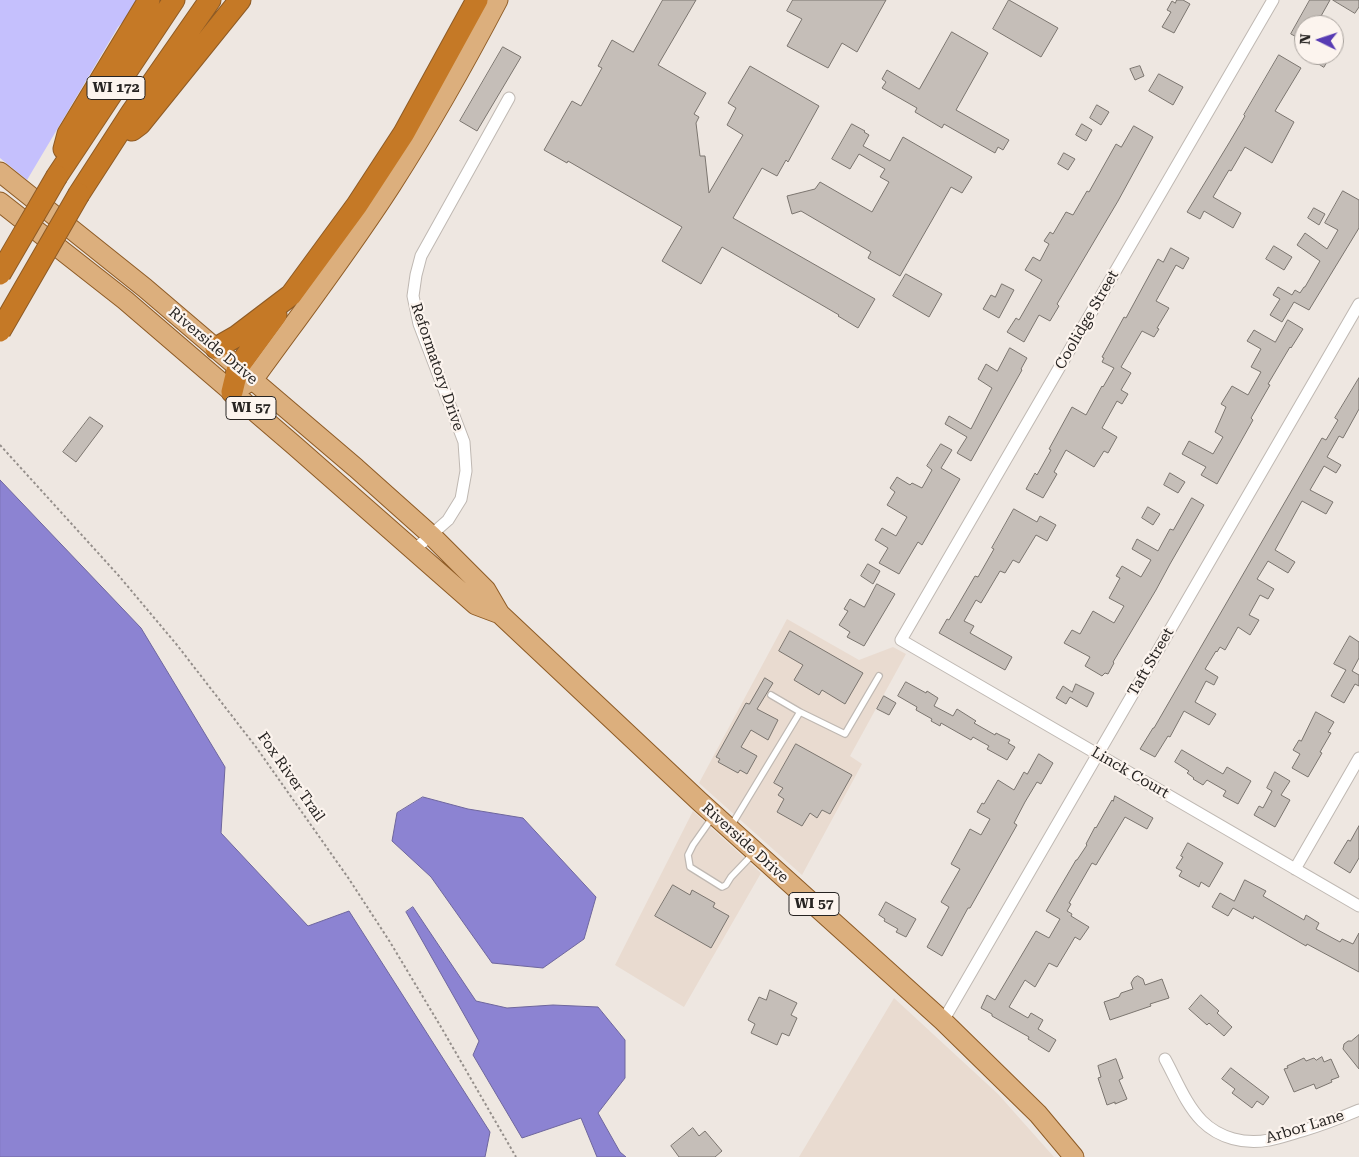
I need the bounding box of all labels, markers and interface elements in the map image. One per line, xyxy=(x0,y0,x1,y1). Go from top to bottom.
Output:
north arrow xyxy=(1294,15,1344,65)
text: N xyxy=(1297,33,1313,45)
road number: WI 172 xyxy=(87,76,145,100)
street label: Coolidge Street xyxy=(1051,267,1123,373)
street label: Reformatory Drive xyxy=(407,301,467,433)
street label: Riverside Drive xyxy=(165,304,261,388)
road number: WI 57 xyxy=(226,396,276,419)
street label: Taft Street xyxy=(1124,625,1178,699)
street label: Fox River Trail xyxy=(254,729,328,825)
street label: Linck Court xyxy=(1088,744,1172,802)
street label: Riverside Drive xyxy=(698,799,792,887)
road number: WI 57 xyxy=(789,892,839,916)
street label: Arbor Lane xyxy=(1264,1107,1346,1147)

